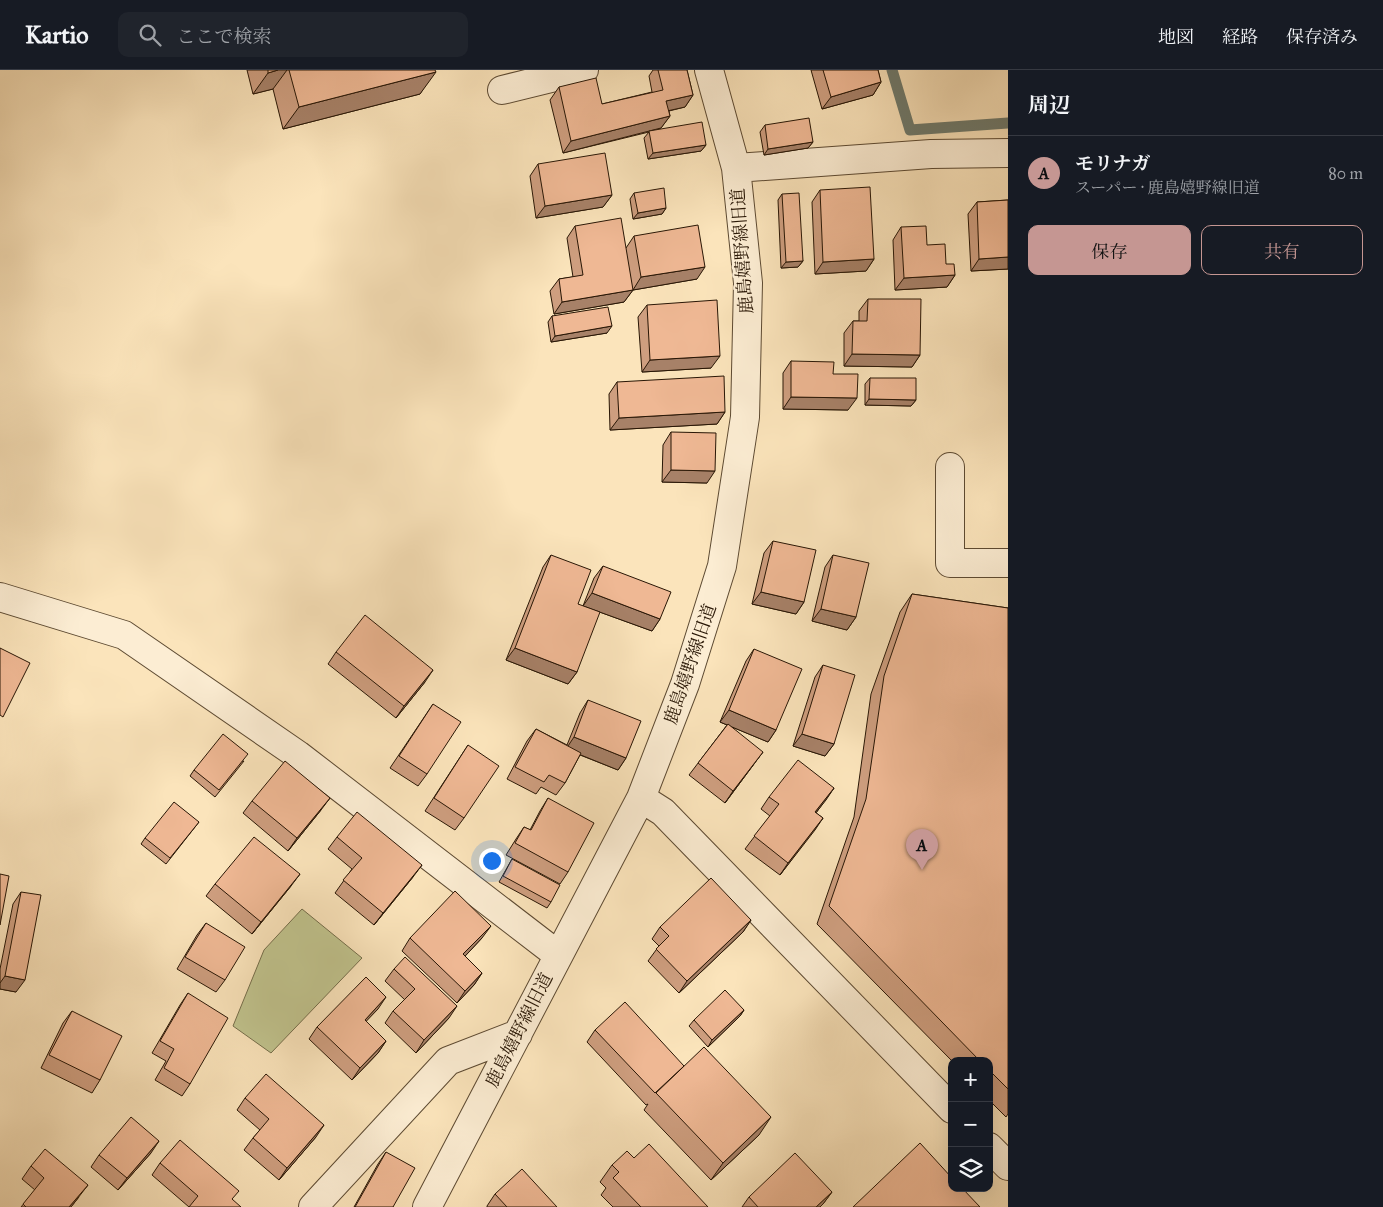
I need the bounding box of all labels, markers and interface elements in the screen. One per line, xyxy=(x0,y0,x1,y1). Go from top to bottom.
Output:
search box xyxy=(118,12,468,57)
text: Kartio xyxy=(25,20,88,50)
icon: search xyxy=(136,21,164,49)
text: ここで検索 xyxy=(176,25,271,48)
text: 地図 xyxy=(1158,26,1194,48)
text: 経路 xyxy=(1222,26,1258,48)
text: 保存済み xyxy=(1286,26,1358,48)
text: 周辺 xyxy=(1028,92,1070,118)
text: モリナガ xyxy=(1075,152,1150,175)
text: A xyxy=(1039,164,1049,183)
text: 80 m xyxy=(1328,164,1363,183)
text: スーパー · 鹿島嬉野線旧道 xyxy=(1075,178,1260,197)
street label: 鹿島嬉野線旧道 xyxy=(727,187,757,315)
button: 保存 xyxy=(1028,225,1191,275)
button: 共有 xyxy=(1201,225,1363,275)
street label: 鹿島嬉野線旧道 xyxy=(659,601,721,727)
pin: A xyxy=(906,829,938,870)
your location xyxy=(479,848,505,874)
street label: 鹿島嬉野線旧道 xyxy=(481,969,557,1091)
map controls xyxy=(948,1057,993,1192)
button: + xyxy=(948,1057,993,1102)
button: − xyxy=(948,1102,993,1147)
button: layers xyxy=(948,1147,993,1192)

